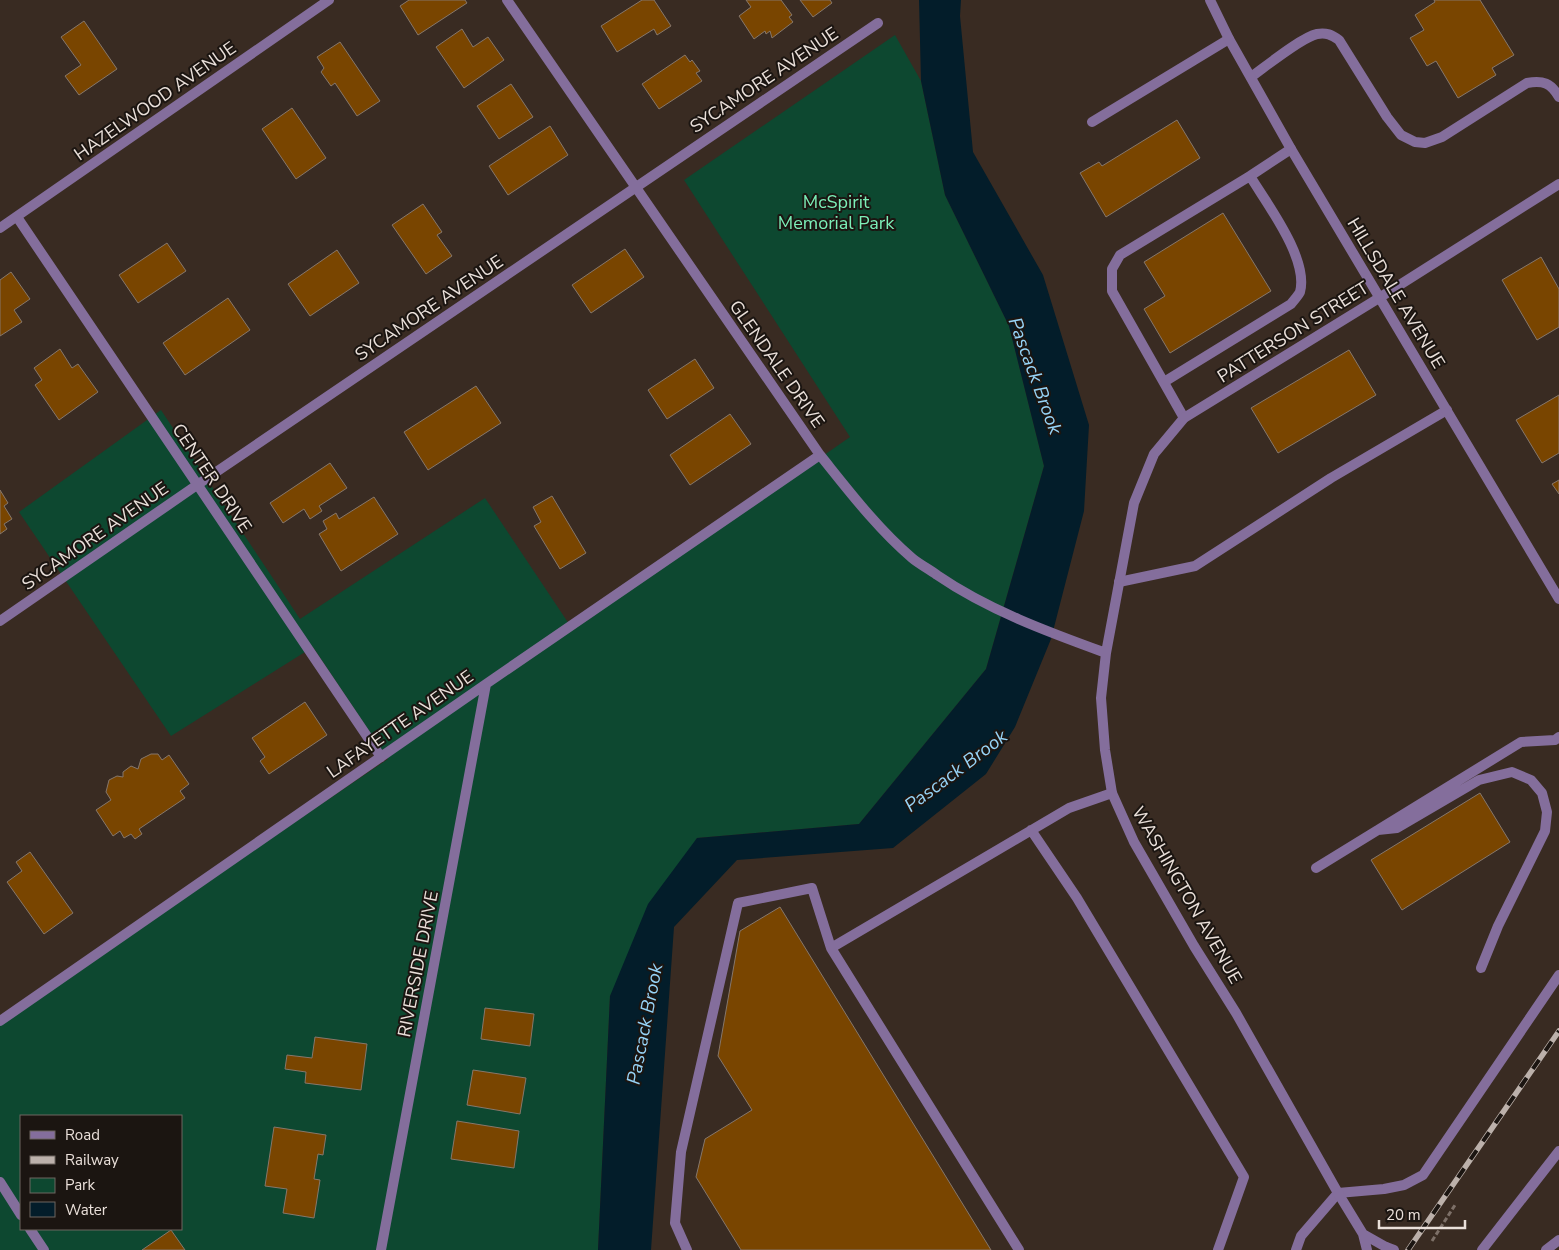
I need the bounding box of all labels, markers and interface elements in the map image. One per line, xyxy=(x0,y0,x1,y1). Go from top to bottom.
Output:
street label: SYCAMORE AVENUE xyxy=(685,21,843,139)
street label: HAZELWOOD AVENUE xyxy=(69,36,241,166)
park label: McSpirit Memorial Park xyxy=(778,190,895,235)
street label: HILLSDALE AVENUE xyxy=(1341,213,1451,373)
street label: SYCAMORE AVENUE xyxy=(350,249,508,367)
street label: PATTERSON STREET xyxy=(1213,276,1373,388)
street label: GLENDALE DRIVE xyxy=(724,295,830,433)
water label: Pascack Brook xyxy=(1002,314,1068,439)
street label: CENTER DRIVE xyxy=(167,419,257,537)
street label: SYCAMORE AVENUE xyxy=(17,476,173,596)
street label: LAFAYETTE AVENUE xyxy=(322,664,478,784)
water label: Pascack Brook xyxy=(899,723,1013,818)
street label: WASHINGTON AVENUE xyxy=(1126,802,1248,988)
street label: RIVERSIDE DRIVE xyxy=(392,889,444,1039)
water label: Pascack Brook xyxy=(621,961,670,1087)
legend xyxy=(20,1115,182,1230)
text: Road xyxy=(65,1125,100,1145)
text: Railway xyxy=(65,1150,119,1170)
text: Park xyxy=(65,1175,95,1195)
scale bar xyxy=(1379,1198,1465,1230)
text: Water xyxy=(65,1200,108,1220)
text: 20 m xyxy=(1386,1205,1421,1225)

